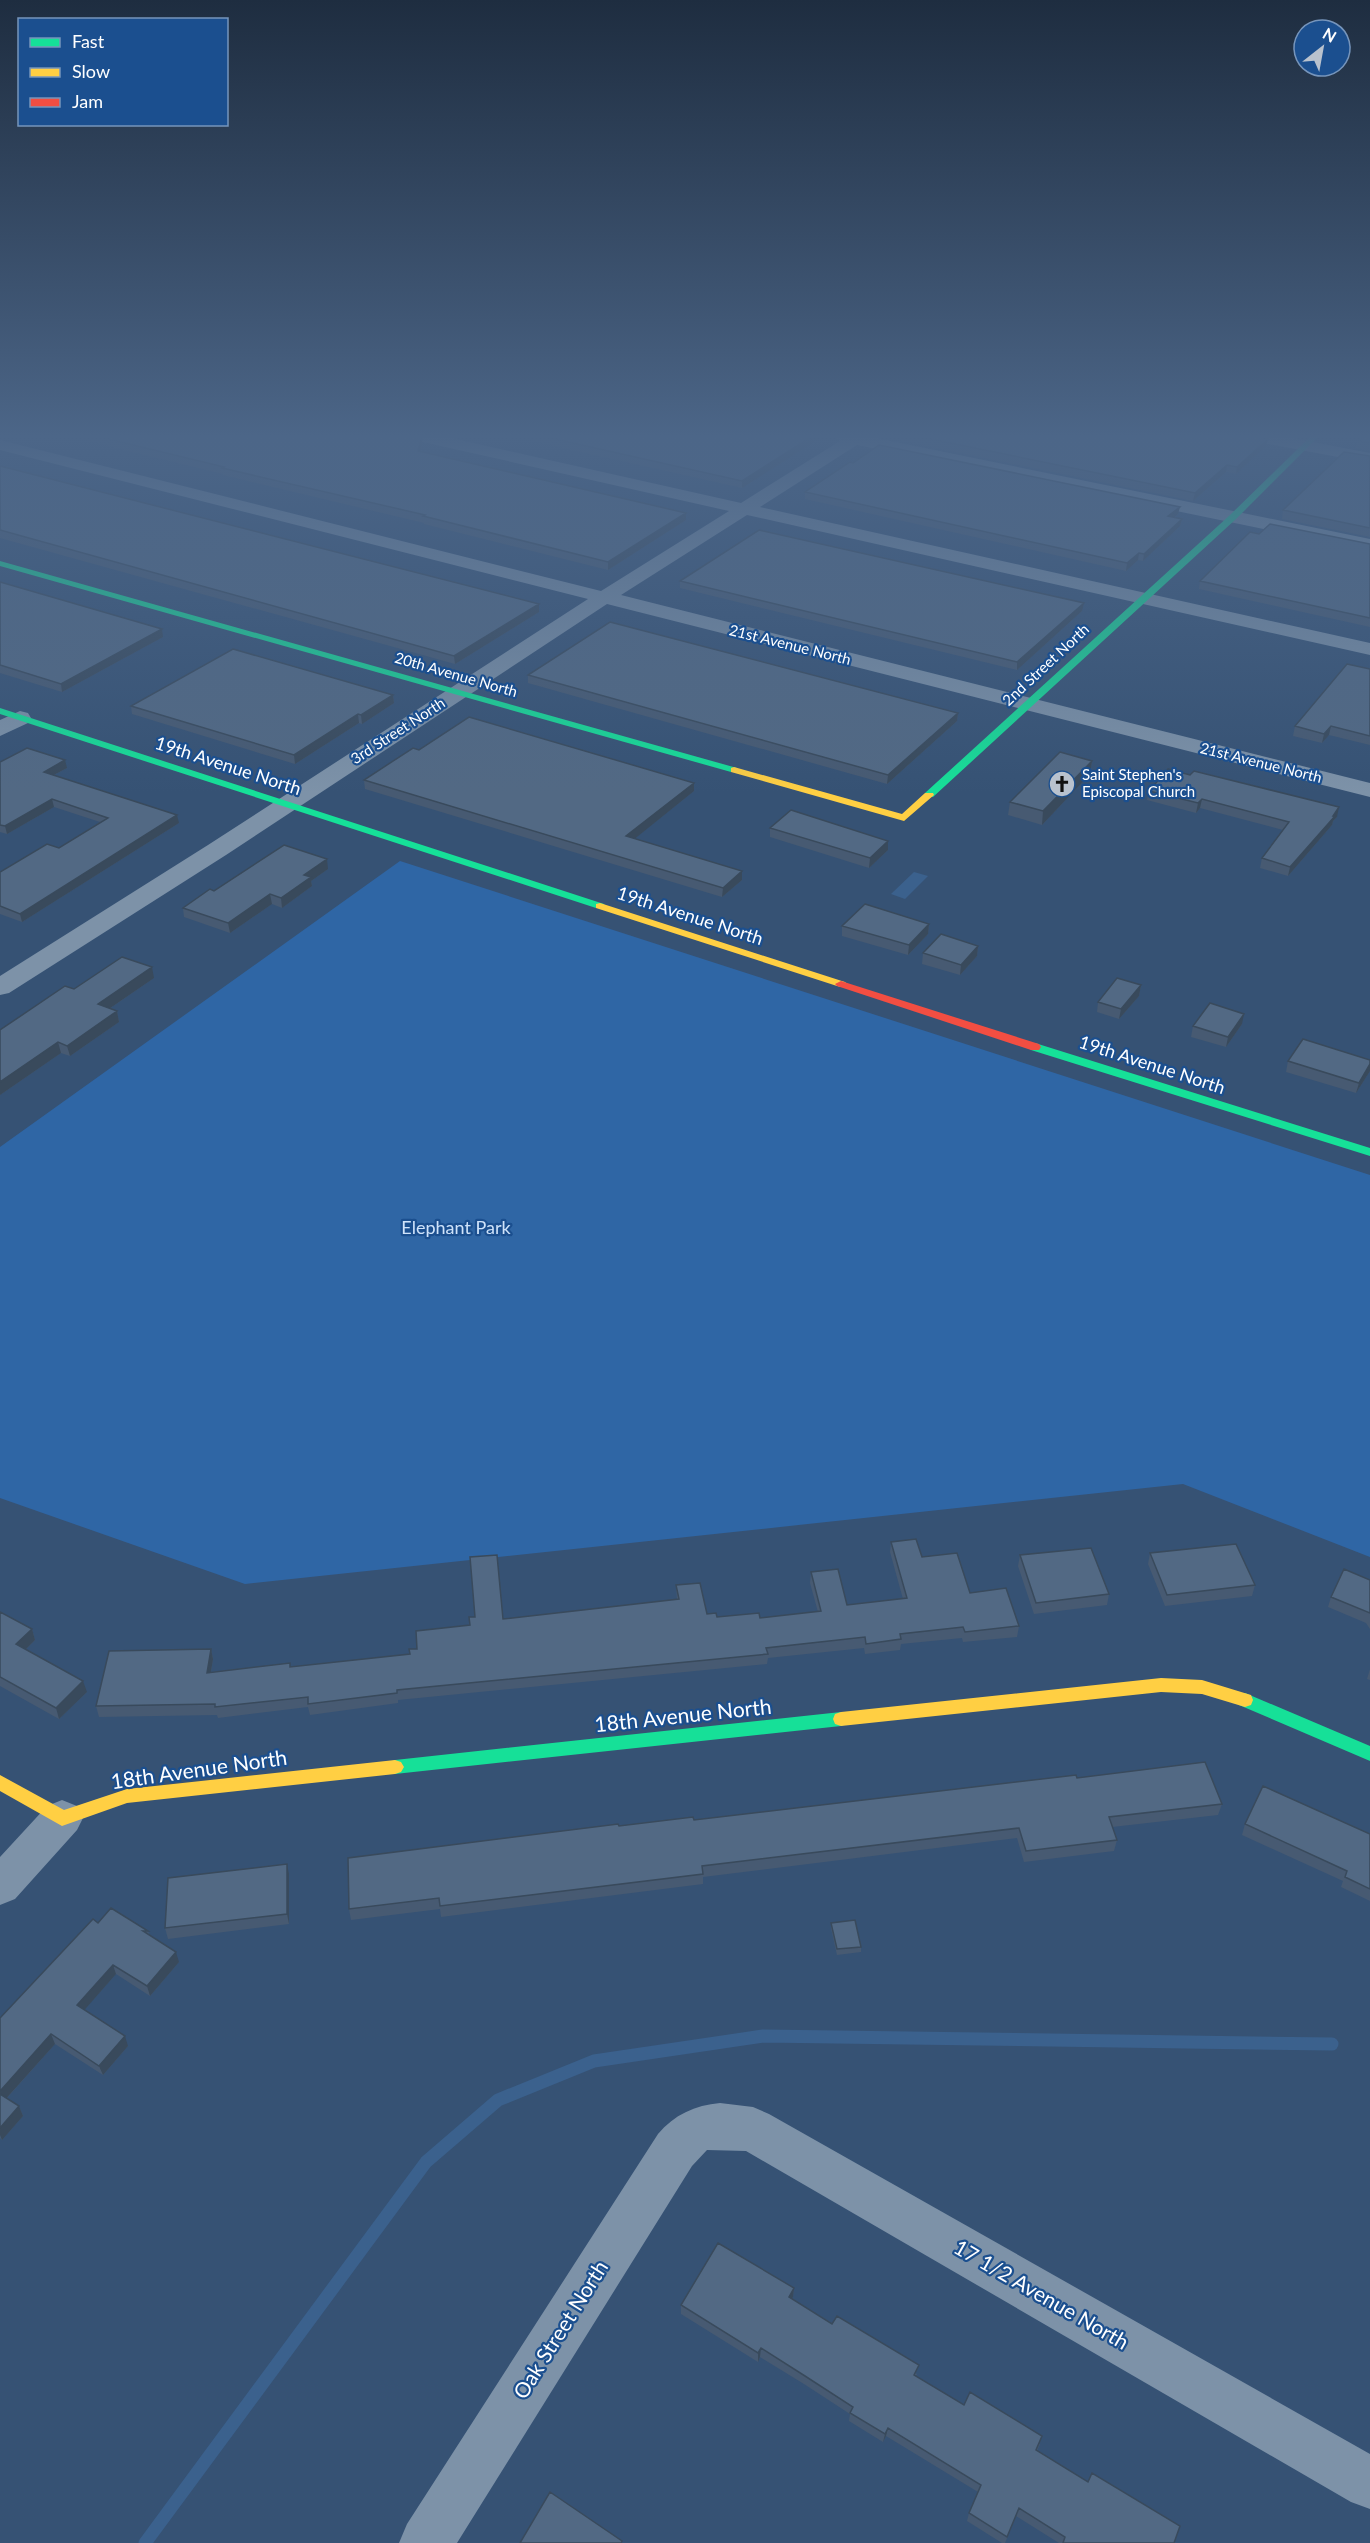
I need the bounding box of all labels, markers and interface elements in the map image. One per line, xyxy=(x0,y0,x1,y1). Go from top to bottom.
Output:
legend xyxy=(18,18,228,126)
north arrow xyxy=(1292,18,1352,78)
text: N xyxy=(1320,23,1340,46)
text: Fast xyxy=(72,30,105,52)
text: Slow xyxy=(72,60,110,82)
text: Jam xyxy=(72,90,103,112)
street label: 21st Avenue North xyxy=(727,620,853,668)
street label: 2nd Street North xyxy=(998,620,1092,709)
street label: 20th Avenue North xyxy=(393,648,520,700)
street label: 3rd Street North xyxy=(347,693,448,767)
street label: 19th Avenue North xyxy=(152,731,304,799)
street label: 21st Avenue North xyxy=(1198,738,1324,786)
place label: Saint Stephen's Episcopal Church xyxy=(1082,765,1195,800)
church icon: Saint Stephen's Episcopal Church xyxy=(1047,769,1077,799)
street label: 19th Avenue North xyxy=(614,881,766,949)
street label: 19th Avenue North xyxy=(1076,1030,1228,1098)
park label: Elephant Park xyxy=(401,1216,511,1238)
street label: 18th Avenue North xyxy=(593,1693,773,1736)
street label: 18th Avenue North xyxy=(109,1744,289,1793)
street label: 17 1/2 Avenue North xyxy=(950,2233,1134,2354)
street label: Oak Street North xyxy=(507,2255,612,2403)

